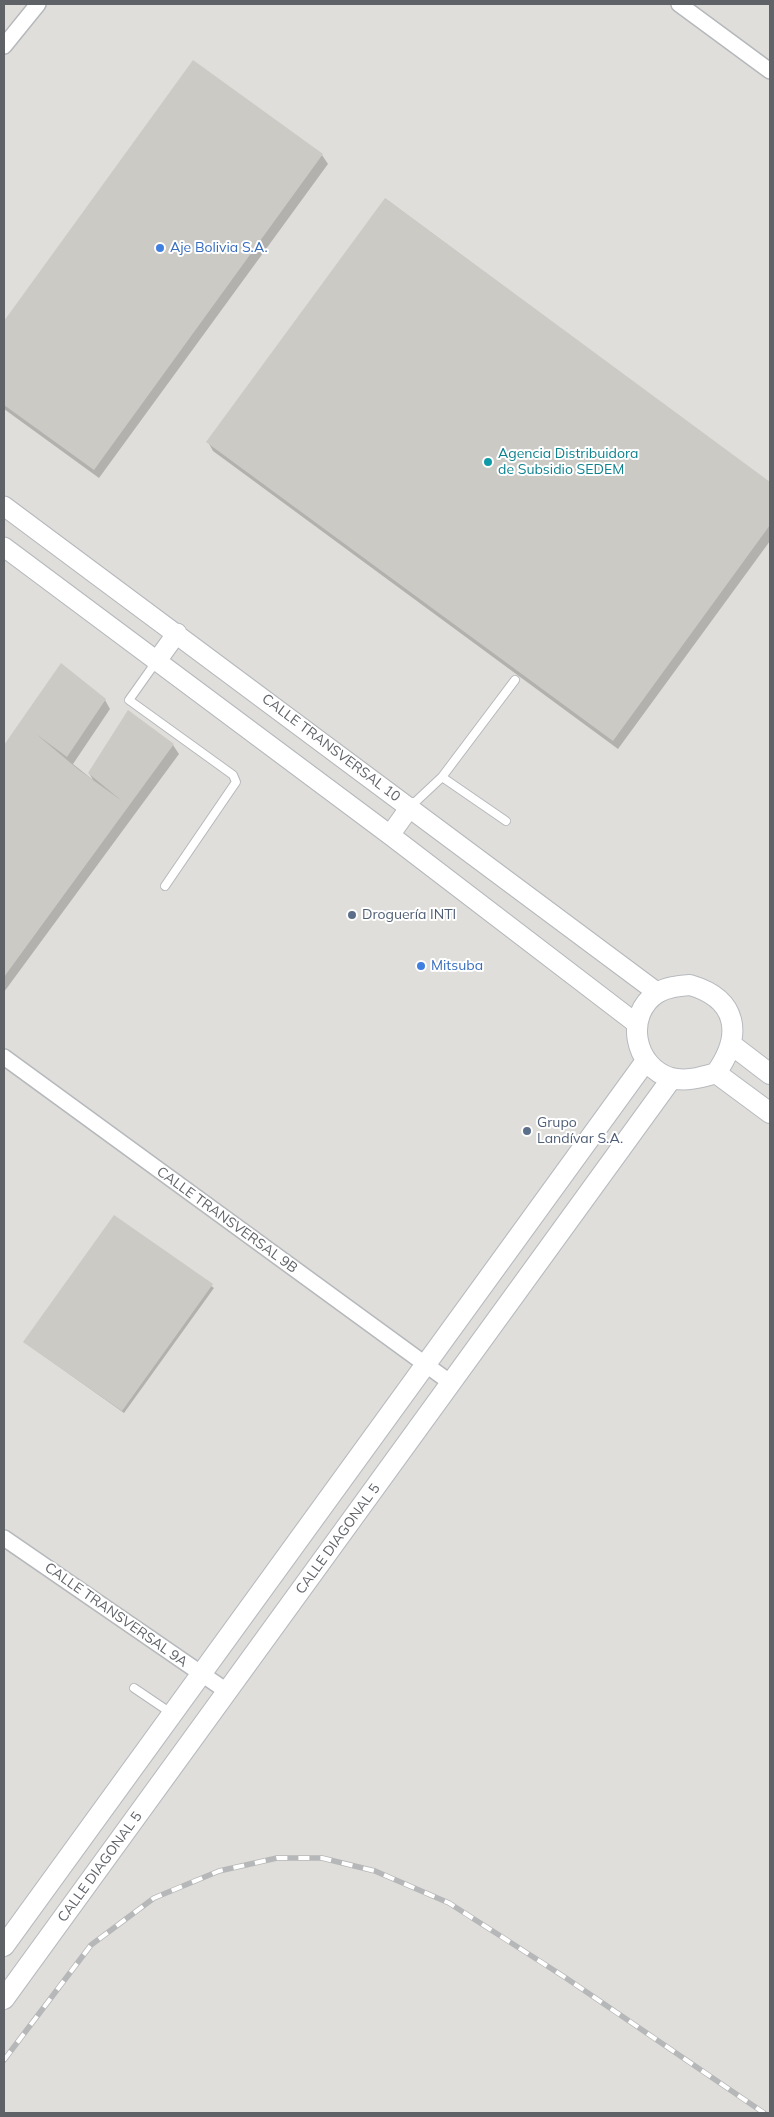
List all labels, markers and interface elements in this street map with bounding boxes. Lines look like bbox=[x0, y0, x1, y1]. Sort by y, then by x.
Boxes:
place label: Aje Bolivia S.A. bbox=[170, 240, 268, 256]
marker: Aje Bolivia S.A. bbox=[154, 242, 166, 254]
place label: Agencia Distribuidora de Subsidio SEDEM bbox=[498, 446, 638, 478]
marker: Agencia Distribuidora de Subsidio SEDEM bbox=[482, 456, 494, 468]
street label: CALLE TRANSVERSAL 10 bbox=[259, 690, 403, 806]
place label: Droguería INTI bbox=[362, 907, 456, 923]
marker: Droguería INTI bbox=[346, 909, 358, 921]
place label: Mitsuba bbox=[431, 958, 483, 974]
marker: Mitsuba bbox=[415, 960, 427, 972]
place label: Grupo Landívar S.A. bbox=[537, 1115, 623, 1148]
marker: Grupo Landívar S.A. bbox=[521, 1125, 533, 1137]
street label: CALLE TRANSVERSAL 9B bbox=[153, 1163, 301, 1277]
street label: CALLE DIAGONAL 5 bbox=[292, 1480, 384, 1598]
street label: CALLE TRANSVERSAL 9A bbox=[41, 1559, 191, 1671]
street label: CALLE DIAGONAL 5 bbox=[54, 1808, 146, 1926]

